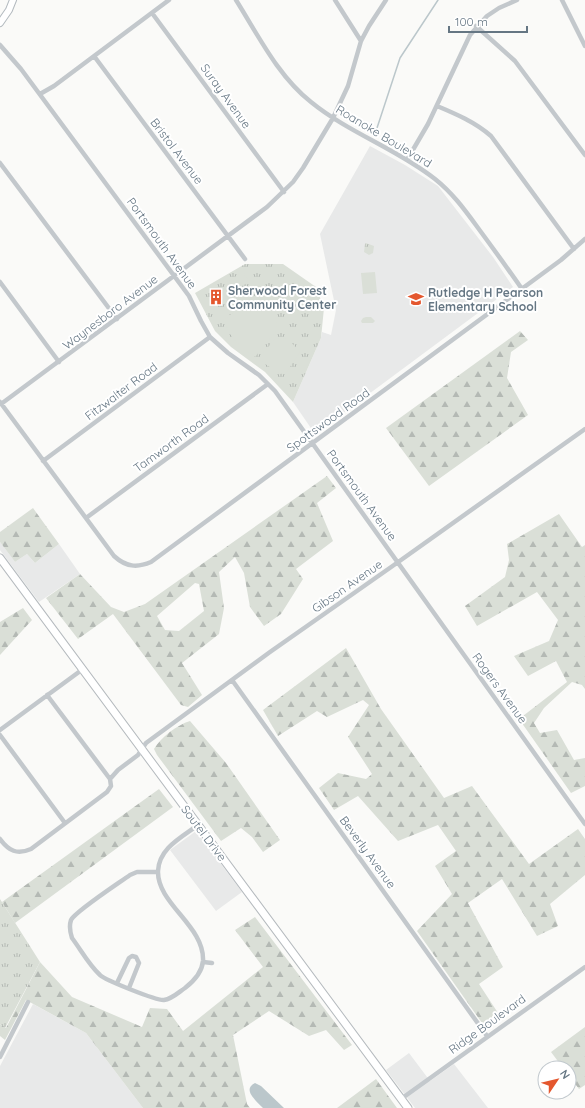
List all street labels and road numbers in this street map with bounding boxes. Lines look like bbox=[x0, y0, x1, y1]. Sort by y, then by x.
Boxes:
street label: Suray Avenue bbox=[197, 61, 255, 132]
street label: Roanoke Boulevard bbox=[333, 101, 435, 171]
street label: Bristol Avenue bbox=[147, 115, 207, 187]
street label: Portsmouth Avenue bbox=[124, 194, 200, 292]
street label: Waynesboro Avenue bbox=[59, 271, 161, 353]
street label: Fitzwalter Road bbox=[82, 359, 160, 423]
street label: Spottswood Road bbox=[284, 385, 372, 455]
street label: Tamworth Road bbox=[131, 411, 211, 475]
street label: Portsmouth Avenue bbox=[324, 446, 400, 544]
street label: Gibson Avenue bbox=[309, 556, 385, 616]
street label: Rogers Avenue bbox=[469, 650, 531, 726]
street label: Soutel Drive bbox=[178, 802, 230, 864]
street label: Beverly Avenue bbox=[337, 813, 399, 891]
street label: Ridge Boulevard bbox=[446, 991, 528, 1057]

